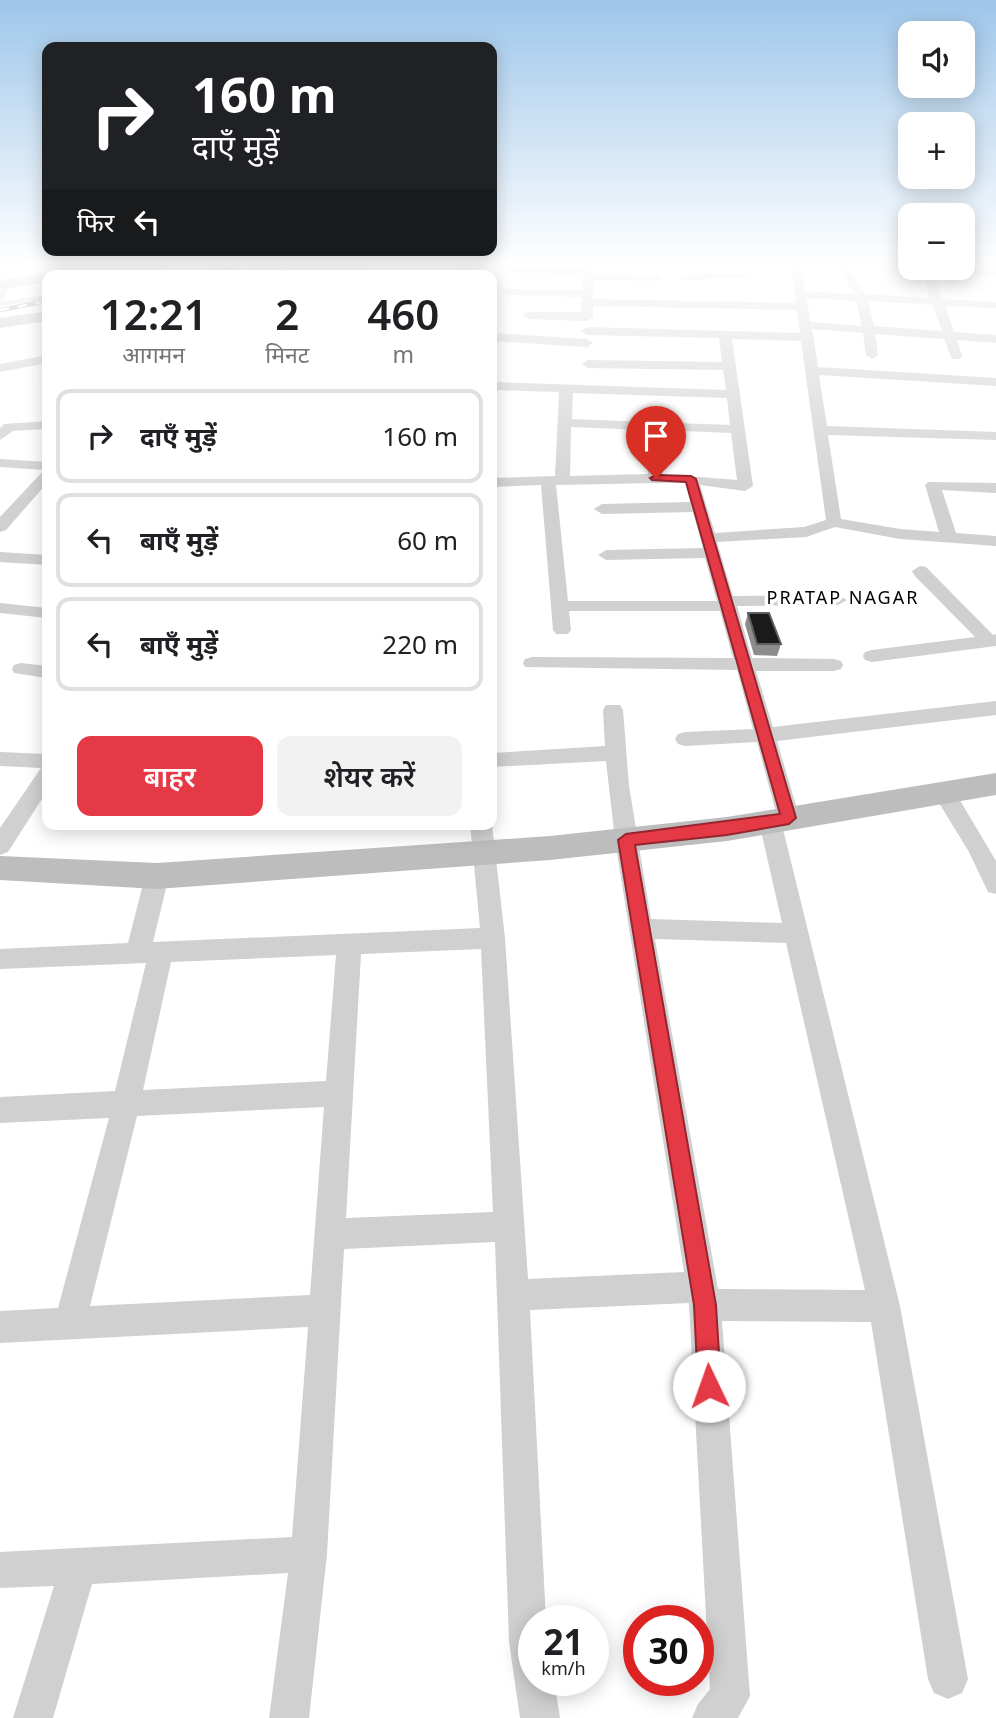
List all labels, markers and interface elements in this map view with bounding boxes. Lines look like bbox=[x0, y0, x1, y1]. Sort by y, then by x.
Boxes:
map controls bbox=[898, 21, 975, 280]
button: sound bbox=[898, 21, 975, 98]
text: 160 m bbox=[192, 61, 337, 127]
icon: right bbox=[77, 70, 168, 161]
button: + bbox=[898, 112, 975, 189]
text: दाएँ मुड़ें bbox=[192, 124, 280, 167]
icon: left bbox=[128, 203, 166, 241]
button: − bbox=[898, 203, 975, 280]
text: फिर bbox=[77, 204, 114, 240]
text: 12:21 bbox=[100, 285, 207, 342]
text: 2 bbox=[275, 285, 299, 342]
text: 460 bbox=[367, 285, 439, 342]
text: आगमन bbox=[122, 338, 185, 370]
text: मिनट bbox=[265, 338, 309, 370]
text: m bbox=[392, 338, 414, 370]
pin bbox=[626, 406, 686, 478]
icon: right bbox=[81, 417, 119, 455]
icon: arrive bbox=[637, 417, 675, 455]
text: दाएँ मुड़ें bbox=[140, 418, 217, 454]
text: 160 m bbox=[382, 418, 458, 454]
icon: left bbox=[81, 521, 119, 559]
text: बाएँ मुड़ें bbox=[140, 522, 218, 558]
text: 60 m bbox=[397, 522, 458, 558]
district label: PRATAP NAGAR bbox=[767, 585, 919, 609]
icon: left bbox=[81, 625, 119, 663]
text: बाएँ मुड़ें bbox=[140, 626, 218, 662]
text: 220 m bbox=[382, 626, 458, 662]
button: बाहर bbox=[77, 736, 263, 816]
button: शेयर करें bbox=[277, 736, 462, 816]
position arrow bbox=[672, 1349, 746, 1423]
speed limit sign: 30 bbox=[623, 1605, 714, 1696]
text: 21 bbox=[543, 1618, 584, 1665]
text: km/h bbox=[541, 1656, 586, 1680]

